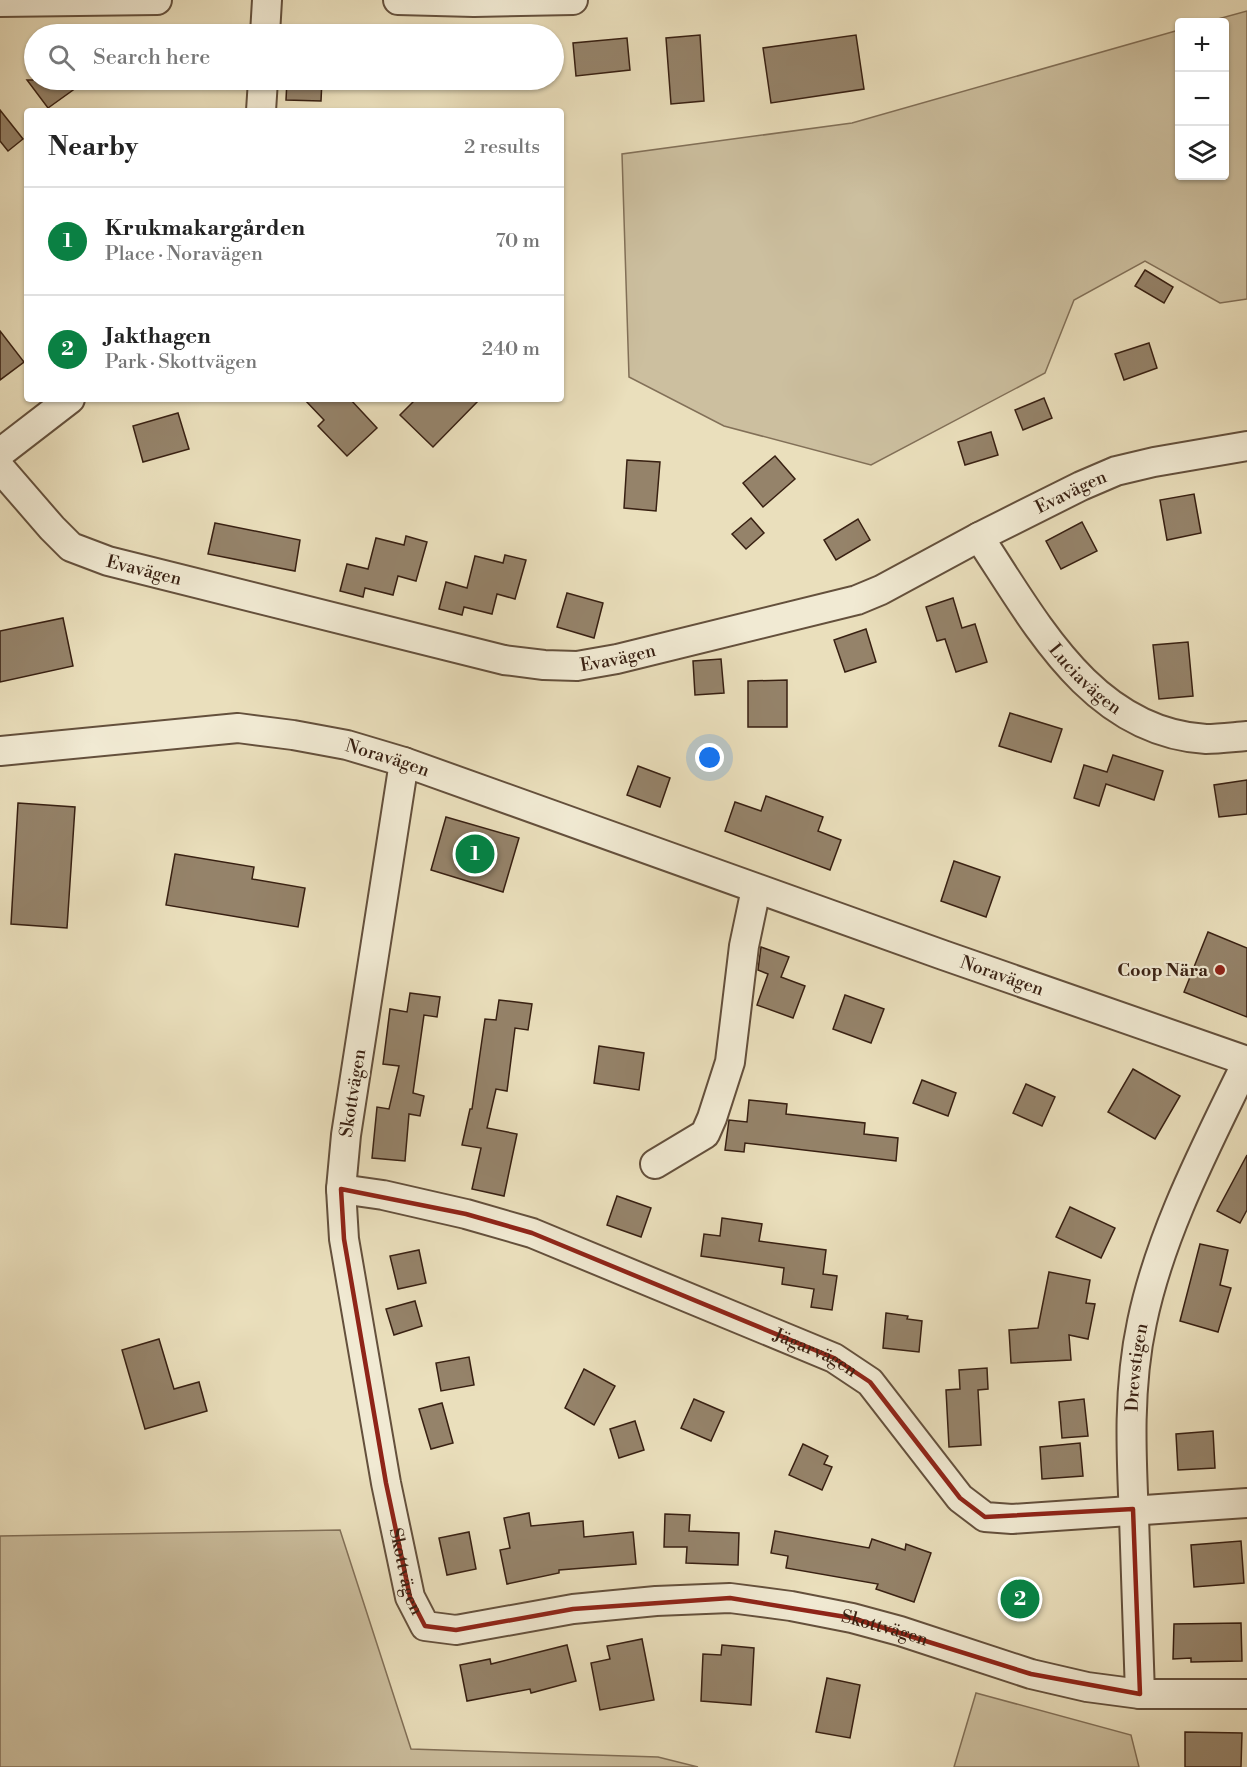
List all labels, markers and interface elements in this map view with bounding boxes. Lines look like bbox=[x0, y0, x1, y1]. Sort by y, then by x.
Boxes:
map controls bbox=[1175, 18, 1229, 180]
button: + bbox=[1175, 18, 1229, 72]
search box bbox=[24, 24, 564, 90]
icon: search bbox=[45, 41, 78, 74]
text: Search here bbox=[93, 44, 210, 71]
button: − bbox=[1175, 72, 1229, 126]
button: layers bbox=[1175, 126, 1229, 180]
text: Nearby bbox=[48, 131, 138, 163]
text: 2 results bbox=[464, 135, 540, 160]
text: Krukmakargården bbox=[105, 215, 305, 242]
text: 1 bbox=[63, 229, 72, 254]
text: 70 m bbox=[496, 229, 540, 254]
text: Place · Noravägen bbox=[105, 242, 263, 267]
text: Jakthagen bbox=[105, 323, 211, 350]
text: 2 bbox=[61, 337, 74, 362]
text: 240 m bbox=[482, 337, 540, 362]
text: Park · Skottvägen bbox=[105, 350, 257, 375]
street label: Evavägen bbox=[1031, 465, 1110, 519]
street label: Evavägen bbox=[104, 550, 184, 591]
street label: Evavägen bbox=[578, 638, 658, 677]
street label: Luciavägen bbox=[1044, 639, 1126, 720]
street label: Noravägen bbox=[343, 734, 433, 782]
your location bbox=[695, 743, 724, 772]
pin: 1 bbox=[456, 832, 494, 876]
street label: Noravägen bbox=[957, 950, 1047, 1001]
place label: Coop Nära bbox=[1117, 959, 1208, 982]
marker: Coop Nära bbox=[1213, 963, 1227, 977]
street label: Skottvägen bbox=[335, 1047, 371, 1139]
street label: Drevstigen bbox=[1120, 1321, 1153, 1412]
street label: Jägarvägen bbox=[769, 1322, 862, 1382]
street label: Skottvägen bbox=[384, 1526, 429, 1619]
pin: 2 bbox=[1000, 1576, 1040, 1622]
street label: Skottvägen bbox=[840, 1605, 931, 1651]

